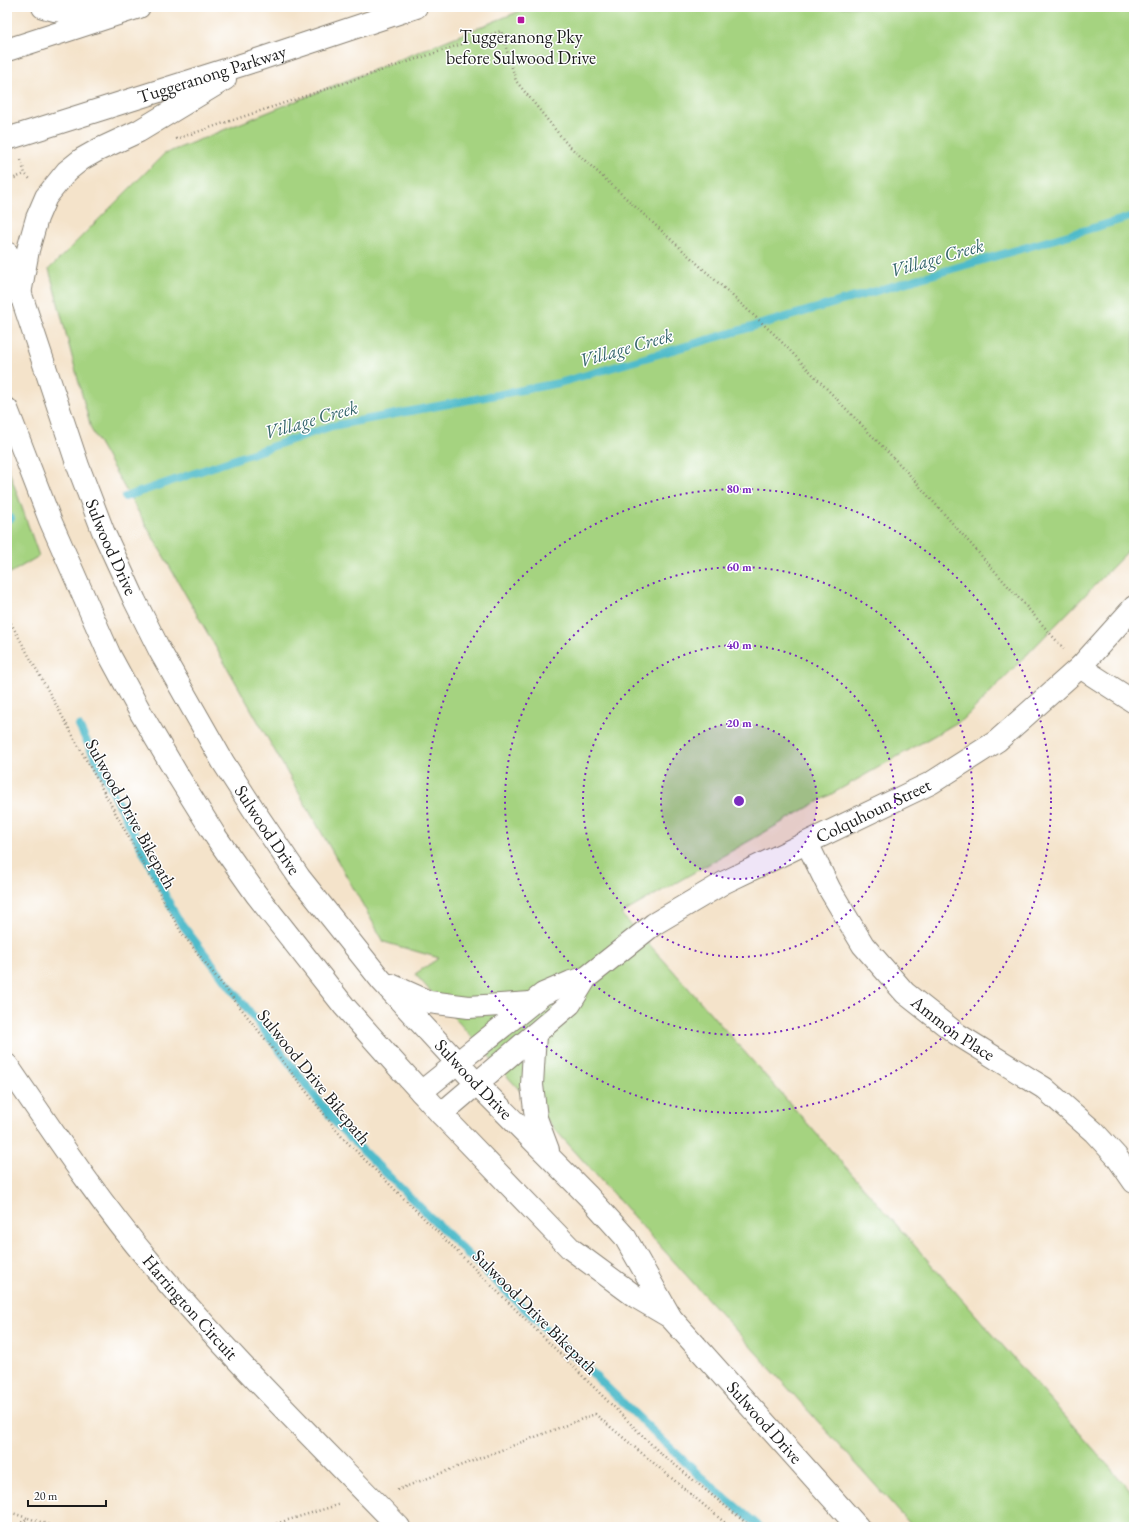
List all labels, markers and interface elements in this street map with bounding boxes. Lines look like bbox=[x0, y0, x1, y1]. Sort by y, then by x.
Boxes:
marker: Tuggeranong Pky before Sulwood Drive bbox=[516, 15, 526, 25]
place label: Tuggeranong Pky before Sulwood Drive bbox=[446, 25, 596, 69]
street label: Tuggeranong Parkway bbox=[135, 39, 289, 108]
water label: Village Creek bbox=[888, 232, 987, 283]
water label: Village Creek bbox=[577, 322, 676, 373]
water label: Village Creek bbox=[262, 394, 361, 445]
text: 80 m bbox=[726, 481, 752, 497]
street label: Sulwood Drive bbox=[81, 495, 143, 599]
text: 60 m bbox=[726, 559, 752, 575]
text: 40 m bbox=[726, 637, 752, 653]
text: 20 m bbox=[726, 715, 752, 731]
street label: Sulwood Drive Bikepath bbox=[81, 735, 182, 893]
street label: Colquhoun Street bbox=[812, 773, 935, 848]
street label: Sulwood Drive bbox=[230, 781, 306, 879]
centre of rings bbox=[732, 794, 746, 808]
street label: Ammon Place bbox=[906, 990, 999, 1066]
street label: Sulwood Drive Bikepath bbox=[253, 1004, 376, 1149]
street label: Sulwood Drive bbox=[430, 1034, 518, 1124]
street label: Sulwood Drive Bikepath bbox=[468, 1244, 603, 1379]
street label: Harrington Circuit bbox=[138, 1250, 244, 1365]
street label: Sulwood Drive bbox=[722, 1376, 808, 1468]
scale bar bbox=[28, 1482, 106, 1508]
text: 20 m bbox=[34, 1488, 58, 1504]

